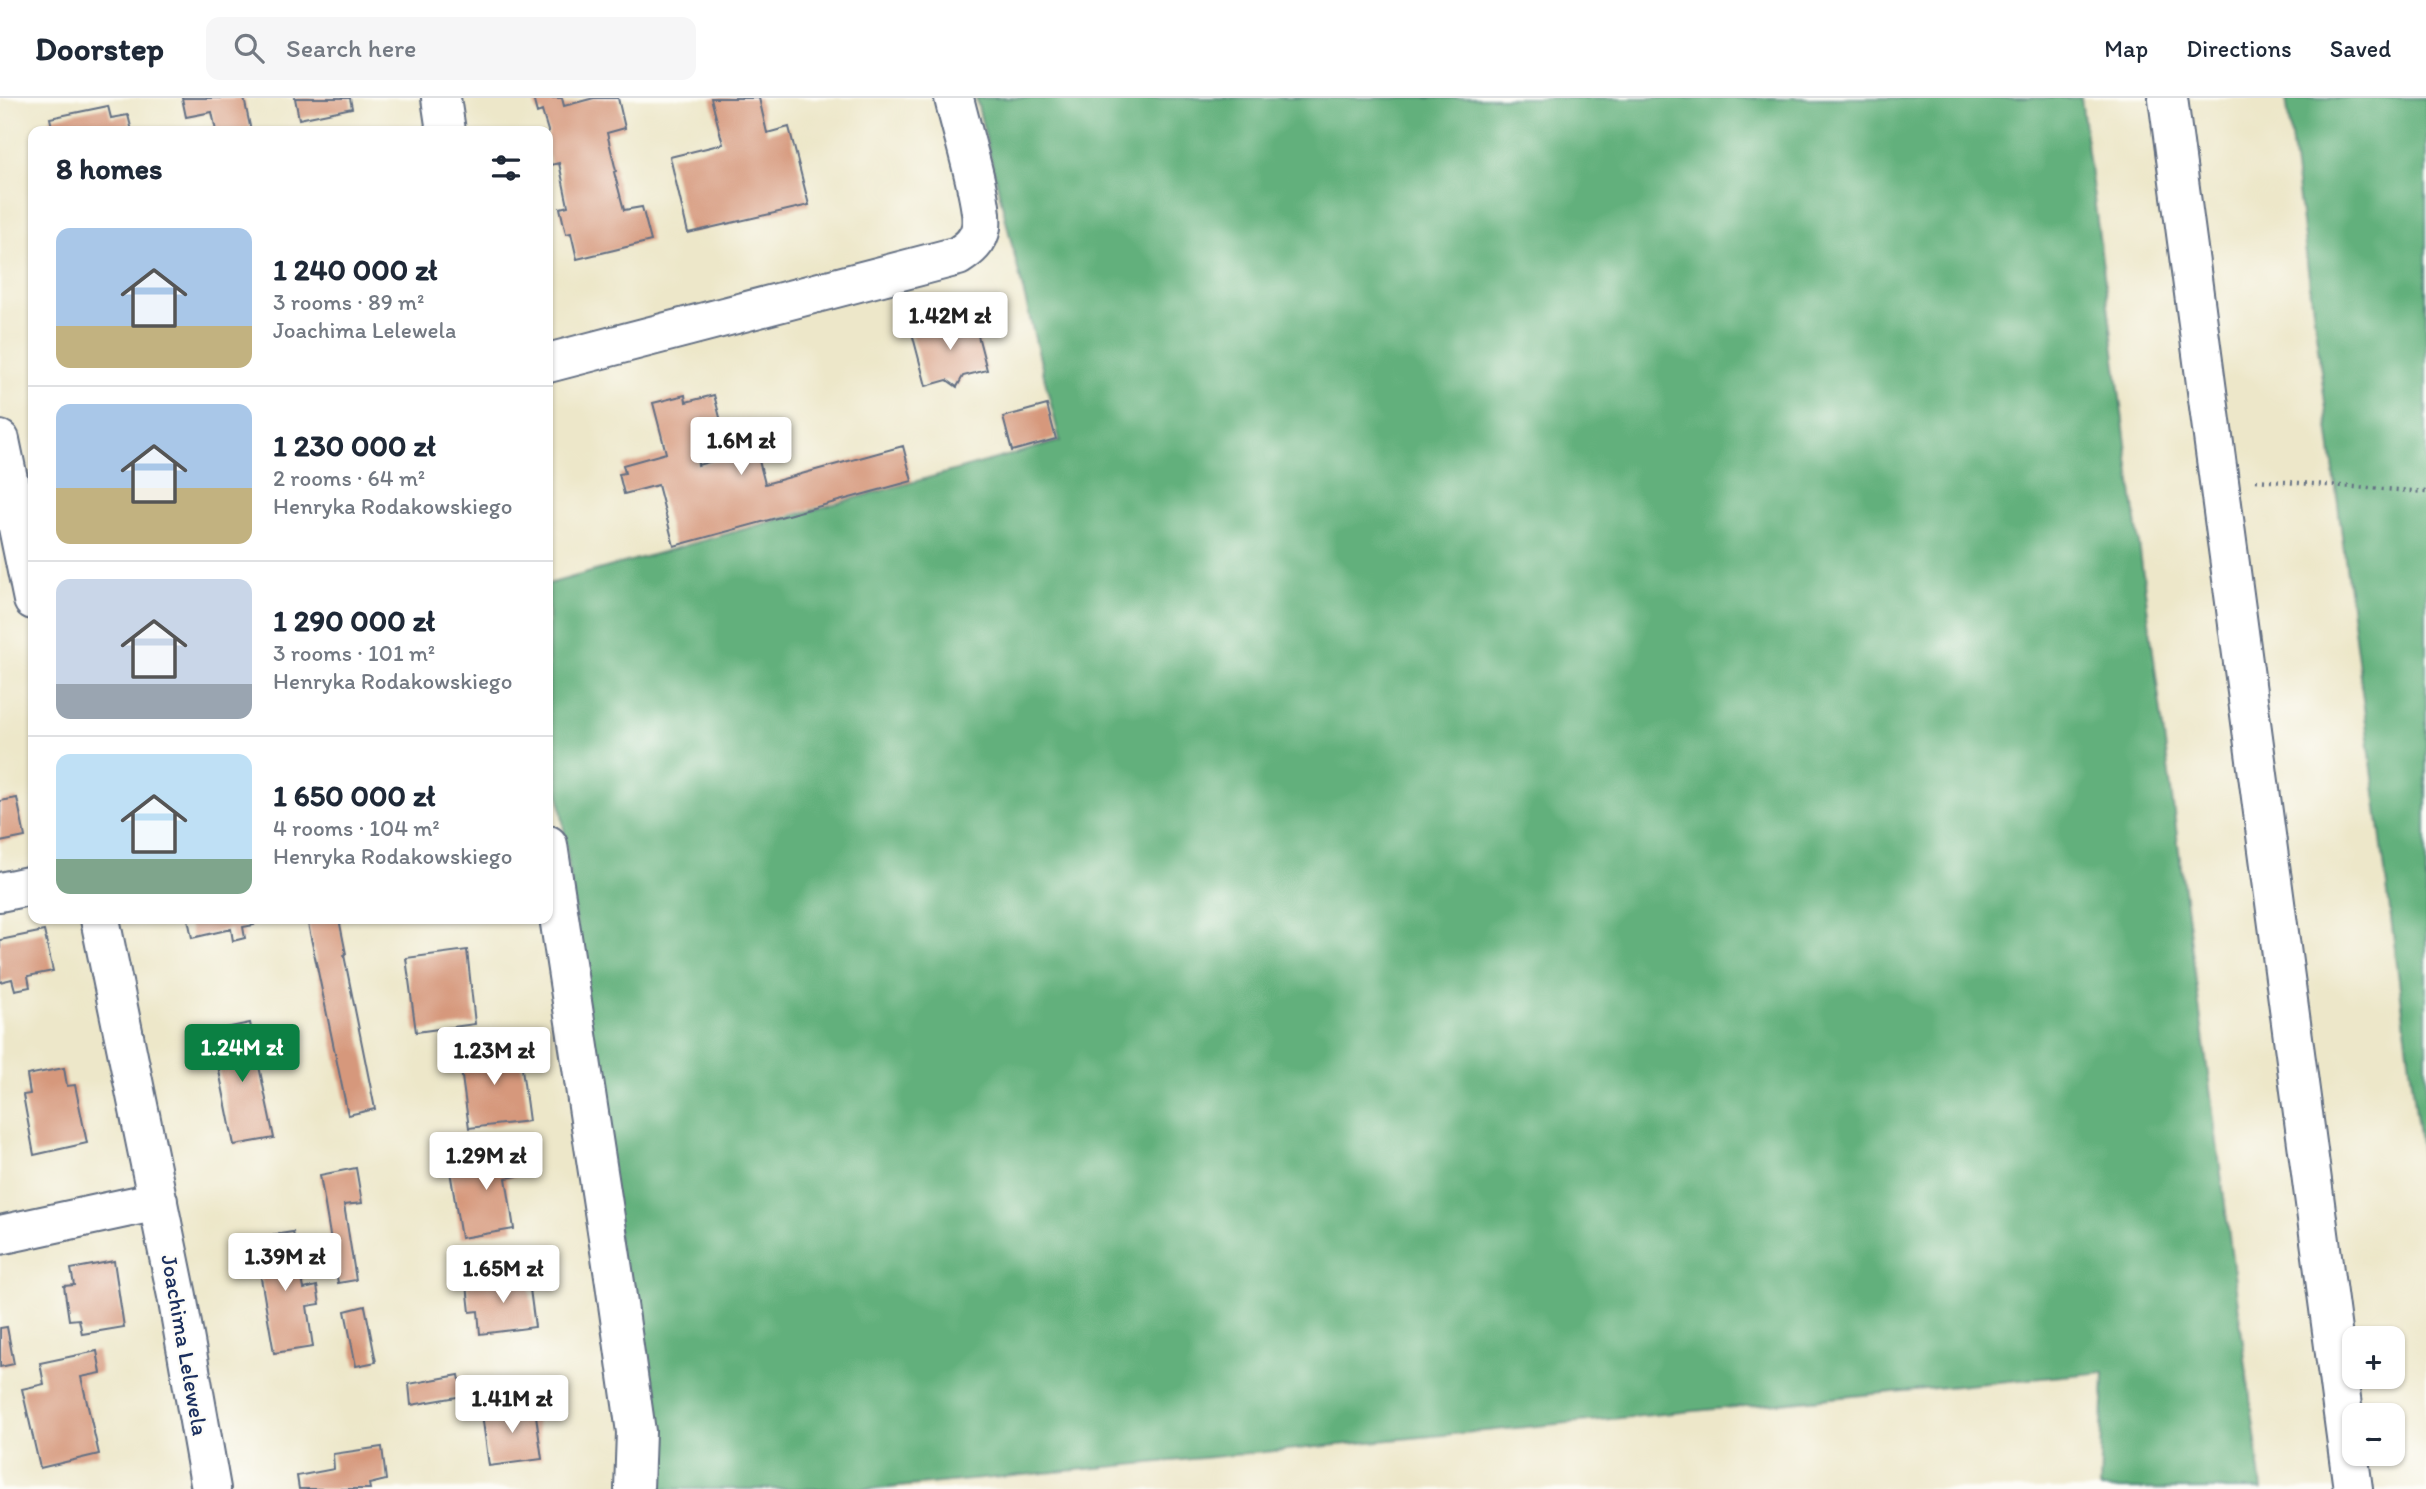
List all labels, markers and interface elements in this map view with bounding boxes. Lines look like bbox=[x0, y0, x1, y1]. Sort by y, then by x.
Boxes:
search box bbox=[206, 17, 696, 80]
text: Doorstep bbox=[35, 29, 164, 68]
icon: search bbox=[230, 29, 268, 67]
text: Search here bbox=[286, 32, 416, 64]
text: Map bbox=[2104, 34, 2148, 63]
text: Directions bbox=[2186, 34, 2292, 63]
text: Saved bbox=[2330, 34, 2391, 63]
icon: filters bbox=[487, 149, 525, 187]
text: 8 homes bbox=[56, 150, 163, 187]
text: 1 240 000 zł bbox=[273, 251, 437, 288]
icon: home bbox=[112, 256, 196, 340]
text: 3 rooms · 89 m² bbox=[273, 288, 424, 316]
pin: 1.42M zł bbox=[878, 292, 1022, 352]
text: 1.42M zł bbox=[909, 301, 991, 329]
text: Joachima Lelewela bbox=[273, 316, 456, 344]
pin: 1.6M zł bbox=[676, 418, 806, 477]
text: 1.6M zł bbox=[706, 426, 776, 454]
text: 1 230 000 zł bbox=[273, 427, 436, 464]
icon: home bbox=[112, 432, 196, 516]
text: 2 rooms · 64 m² bbox=[273, 464, 425, 492]
text: Henryka Rodakowskiego bbox=[273, 492, 512, 520]
text: 1 290 000 zł bbox=[273, 602, 435, 639]
icon: home bbox=[112, 607, 196, 691]
text: 3 rooms · 101 m² bbox=[273, 639, 435, 667]
text: Henryka Rodakowskiego bbox=[273, 667, 512, 695]
text: 1 650 000 zł bbox=[273, 777, 435, 814]
icon: home bbox=[112, 782, 196, 866]
text: 4 rooms · 104 m² bbox=[273, 814, 440, 842]
text: Henryka Rodakowskiego bbox=[273, 842, 512, 870]
pin: 1.24M zł bbox=[170, 1024, 314, 1084]
pin: 1.23M zł bbox=[422, 1028, 566, 1087]
text: 1.24M zł bbox=[201, 1033, 283, 1061]
text: 1.23M zł bbox=[453, 1036, 535, 1064]
pin: 1.29M zł bbox=[414, 1132, 558, 1192]
text: 1.29M zł bbox=[446, 1141, 526, 1169]
pin: 1.39M zł bbox=[213, 1234, 357, 1293]
text: 1.39M zł bbox=[244, 1242, 326, 1270]
pin: 1.65M zł bbox=[431, 1246, 575, 1305]
street label: Joachima Lelewela bbox=[155, 1252, 215, 1438]
text: 1.65M zł bbox=[462, 1254, 544, 1282]
map controls bbox=[2342, 1326, 2405, 1466]
button: + bbox=[2342, 1326, 2405, 1389]
pin: 1.41M zł bbox=[440, 1376, 584, 1435]
text: 1.41M zł bbox=[471, 1384, 553, 1412]
button: − bbox=[2342, 1403, 2405, 1466]

